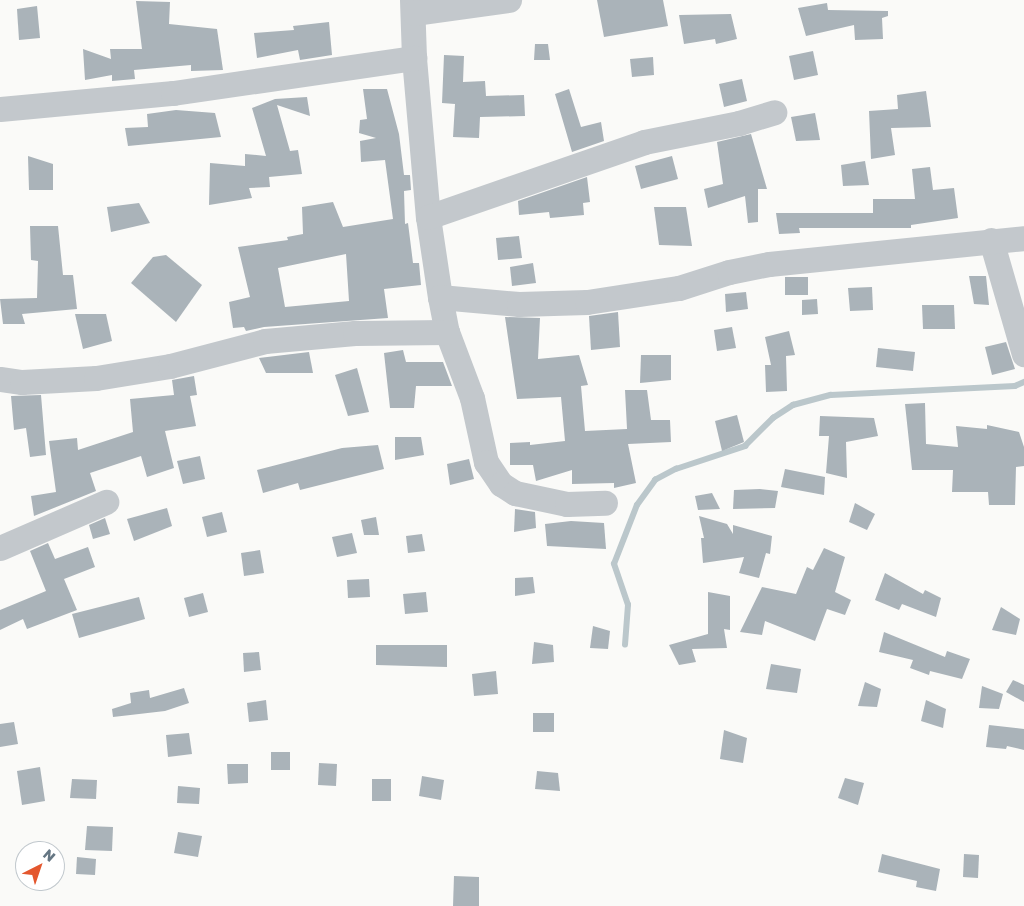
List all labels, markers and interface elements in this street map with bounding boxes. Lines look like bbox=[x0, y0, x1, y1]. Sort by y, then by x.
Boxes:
north arrow bbox=[15, 841, 65, 891]
text: N bbox=[40, 845, 59, 865]

